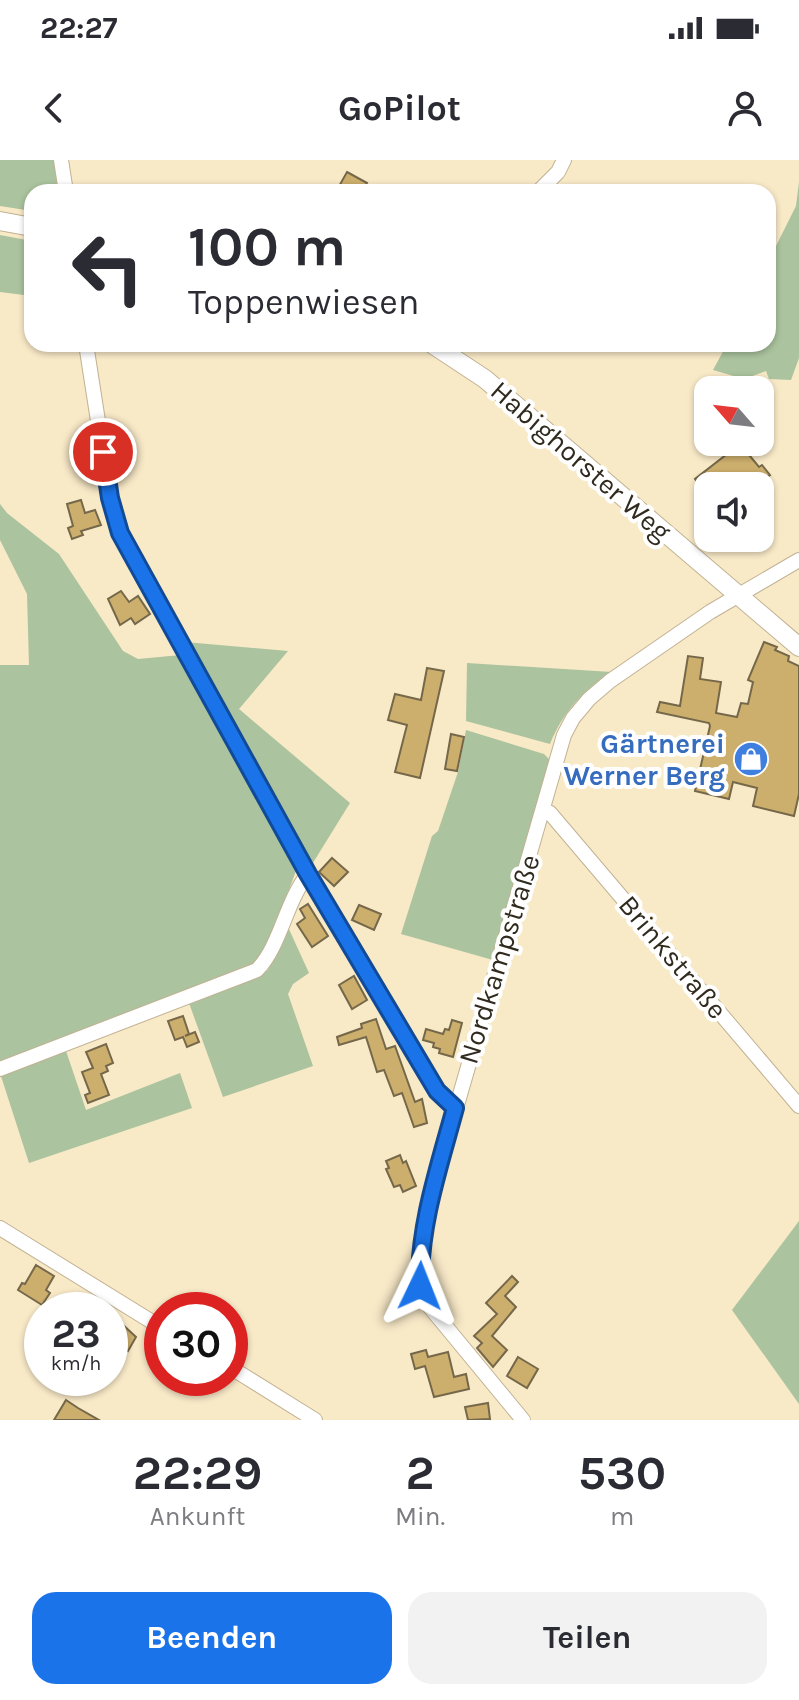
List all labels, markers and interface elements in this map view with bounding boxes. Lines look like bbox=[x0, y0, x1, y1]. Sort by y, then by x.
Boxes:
text: 22:27 bbox=[40, 10, 117, 46]
icon: back bbox=[32, 86, 76, 130]
icon: person bbox=[723, 86, 767, 130]
text: GoPilot bbox=[338, 87, 461, 129]
text: 100 m bbox=[188, 214, 346, 279]
icon: left bbox=[56, 216, 160, 320]
text: Toppenwiesen bbox=[188, 281, 420, 323]
street label: Habighorster Weg bbox=[484, 374, 678, 548]
north arrow bbox=[694, 376, 774, 456]
map controls bbox=[694, 376, 774, 552]
pin bbox=[69, 418, 137, 486]
icon: arrive bbox=[81, 430, 125, 474]
button: sound bbox=[694, 472, 774, 552]
place label: Gärtnerei Werner Berg bbox=[563, 727, 725, 792]
shop icon: Gärtnerei Werner Berg bbox=[732, 740, 770, 778]
street label: Nordkampstraße bbox=[451, 850, 547, 1068]
street label: Brinkstraße bbox=[612, 889, 734, 1025]
position arrow bbox=[378, 1244, 462, 1328]
speed limit sign: 30 bbox=[144, 1292, 248, 1396]
text: 23 bbox=[51, 1310, 101, 1357]
text: km/h bbox=[51, 1352, 101, 1375]
text: 22:29 bbox=[133, 1445, 262, 1501]
text: 2 bbox=[406, 1445, 435, 1501]
text: 530 bbox=[578, 1445, 666, 1501]
text: Ankunft bbox=[150, 1501, 245, 1532]
text: Min. bbox=[395, 1501, 445, 1532]
text: m bbox=[610, 1501, 634, 1532]
button: Beenden bbox=[32, 1592, 392, 1684]
button: Teilen bbox=[408, 1592, 767, 1684]

